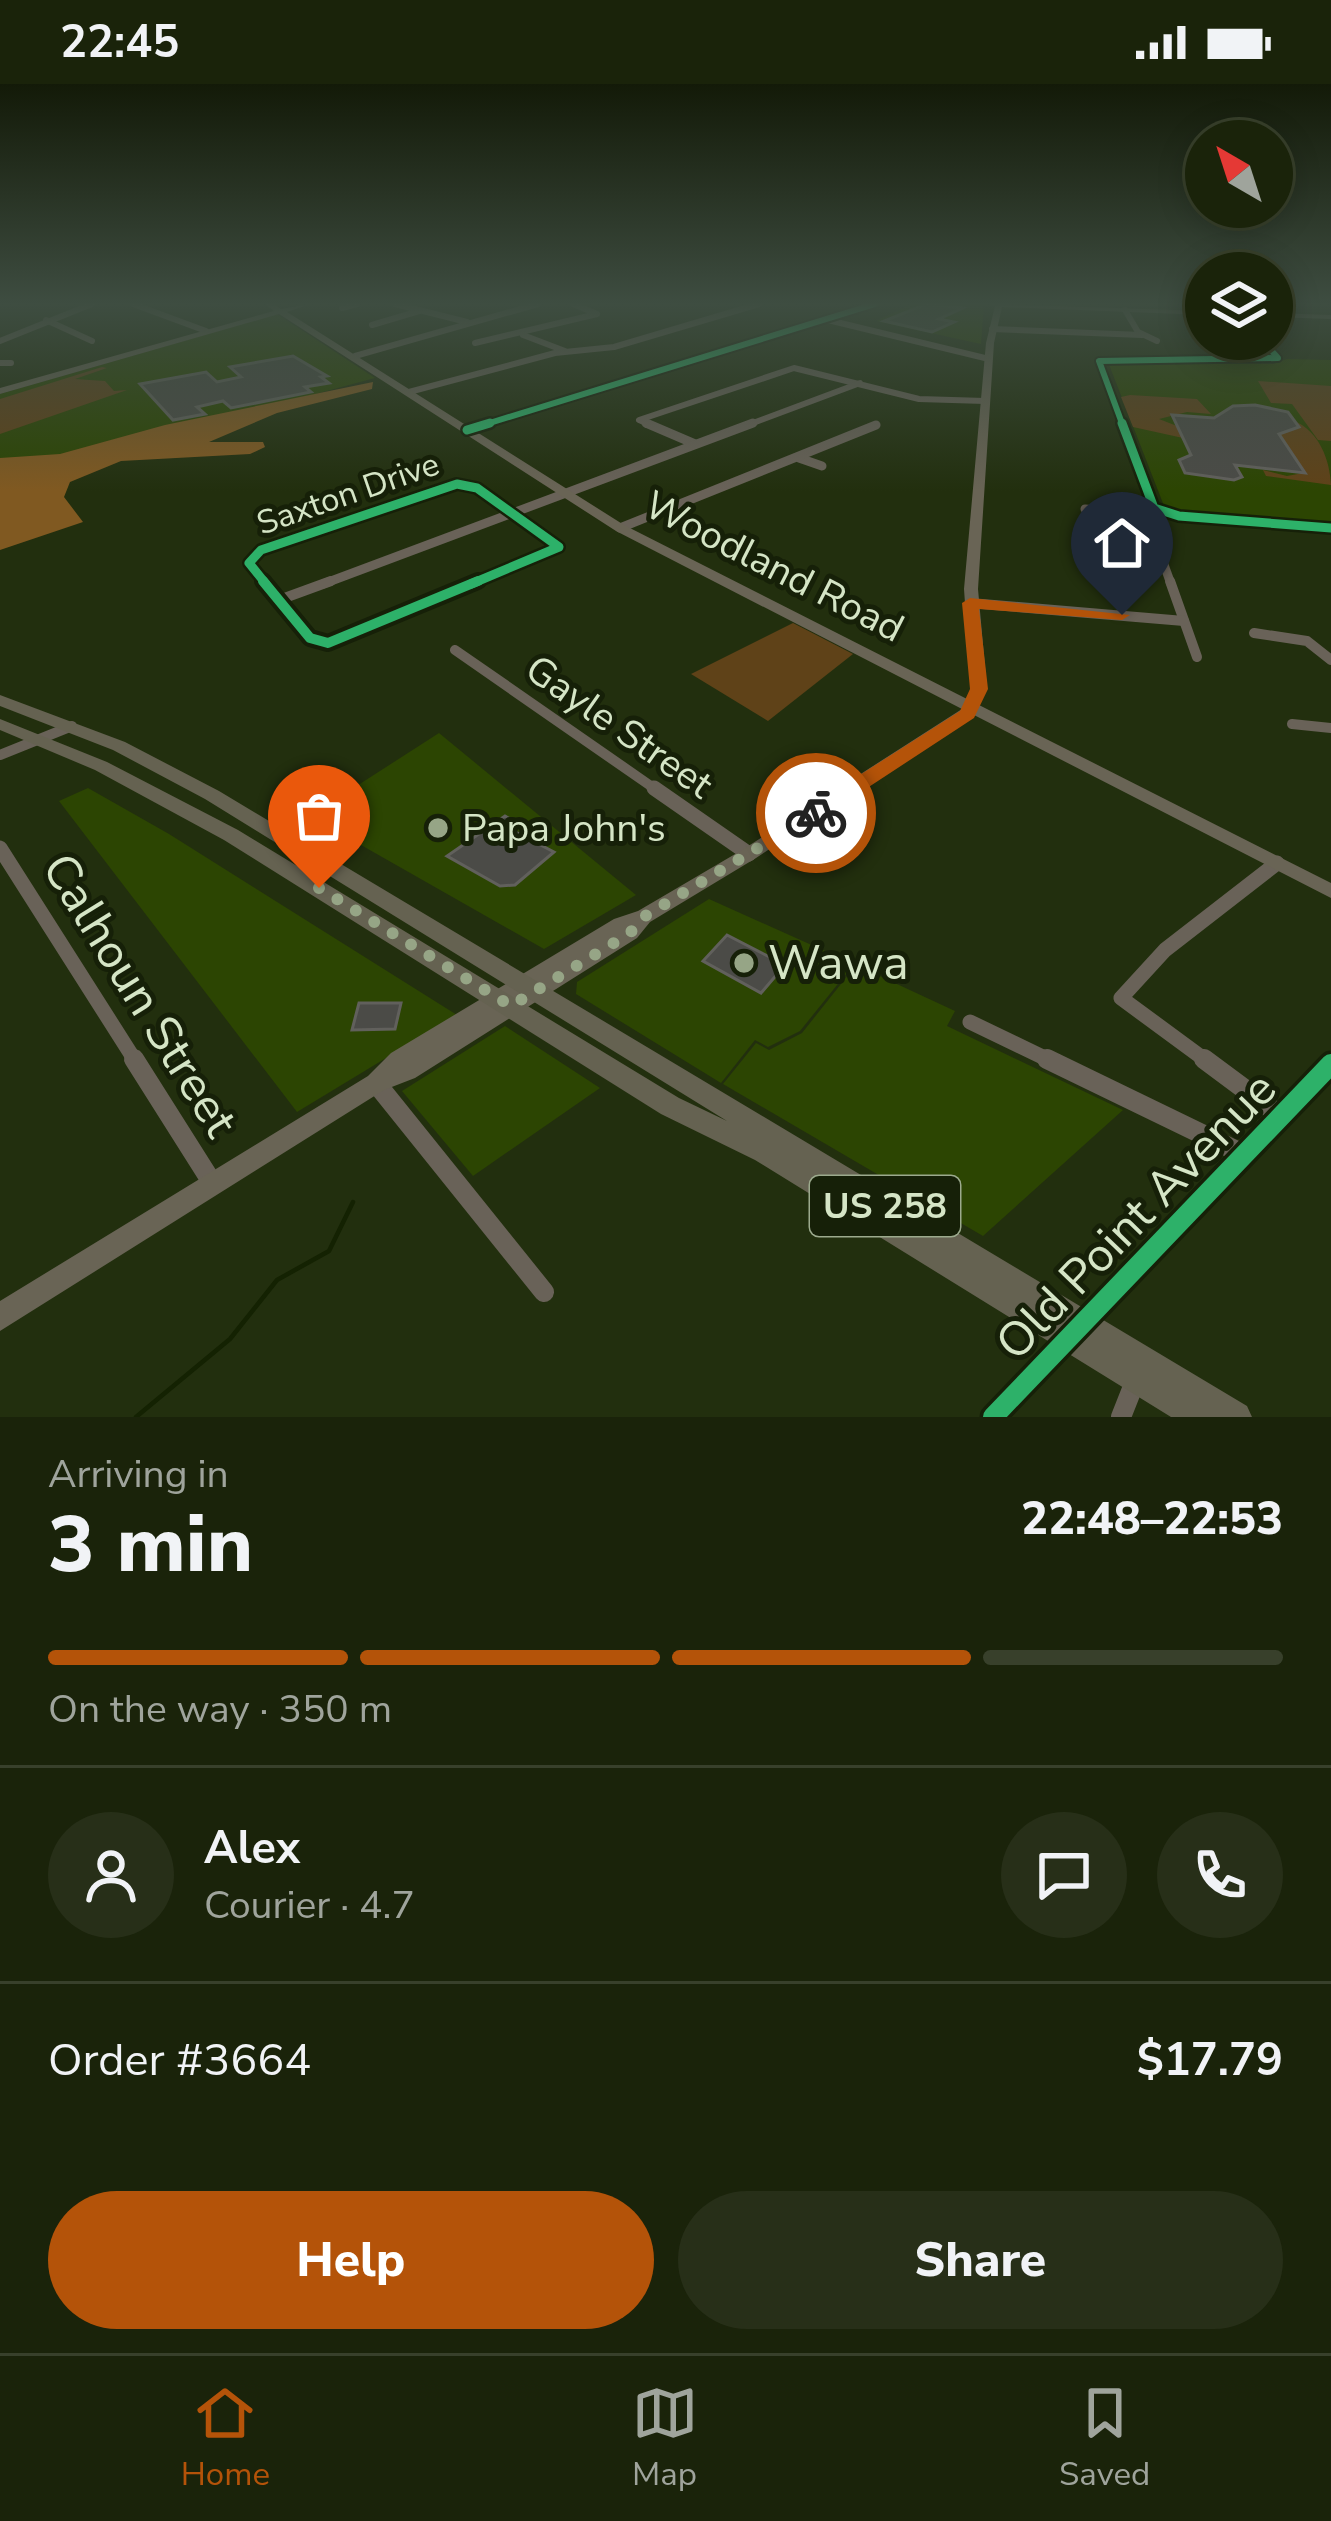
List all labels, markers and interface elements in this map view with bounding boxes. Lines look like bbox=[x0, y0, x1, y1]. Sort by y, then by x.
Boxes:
text: 22:45 bbox=[60, 12, 179, 73]
north arrow bbox=[1185, 120, 1293, 228]
map controls bbox=[1185, 120, 1293, 360]
button: layers bbox=[1185, 252, 1293, 360]
street label: Saxton Drive bbox=[251, 442, 445, 546]
street label: Woodland Road bbox=[635, 479, 913, 655]
pin bbox=[1071, 492, 1173, 615]
icon: home bbox=[1089, 510, 1155, 576]
street label: Gayle Street bbox=[515, 643, 724, 811]
courier bbox=[756, 753, 876, 873]
pin bbox=[268, 765, 370, 888]
icon: bike bbox=[783, 780, 849, 846]
icon: bag bbox=[286, 783, 352, 849]
place label: Papa John's bbox=[462, 802, 666, 855]
marker: Papa John's bbox=[425, 815, 451, 841]
street label: Calhoun Street bbox=[27, 841, 254, 1150]
place label: Wawa bbox=[768, 930, 909, 996]
marker: Wawa bbox=[731, 950, 757, 976]
street label: Old Point Avenue bbox=[981, 1057, 1291, 1375]
road number: US 258 bbox=[810, 1176, 960, 1236]
text: Arriving in bbox=[48, 1448, 229, 1501]
text: 22:48–22:53 bbox=[1021, 1489, 1283, 1550]
text: 3 min bbox=[48, 1492, 253, 1599]
text: On the way · 350 m bbox=[48, 1683, 392, 1736]
button: person bbox=[48, 1812, 174, 1938]
button: chat bbox=[1001, 1812, 1127, 1938]
button: phone bbox=[1157, 1812, 1283, 1938]
text: Alex bbox=[204, 1818, 300, 1879]
text: Courier · 4.7 bbox=[204, 1879, 415, 1932]
text: Order #3664 bbox=[48, 2030, 311, 2091]
text: $17.79 bbox=[1137, 2030, 1283, 2091]
button: Help bbox=[48, 2191, 654, 2329]
button: Share bbox=[678, 2191, 1283, 2329]
tab: Home bbox=[181, 2380, 270, 2497]
tab: Map bbox=[632, 2380, 698, 2497]
tab: Saved bbox=[1059, 2380, 1150, 2497]

